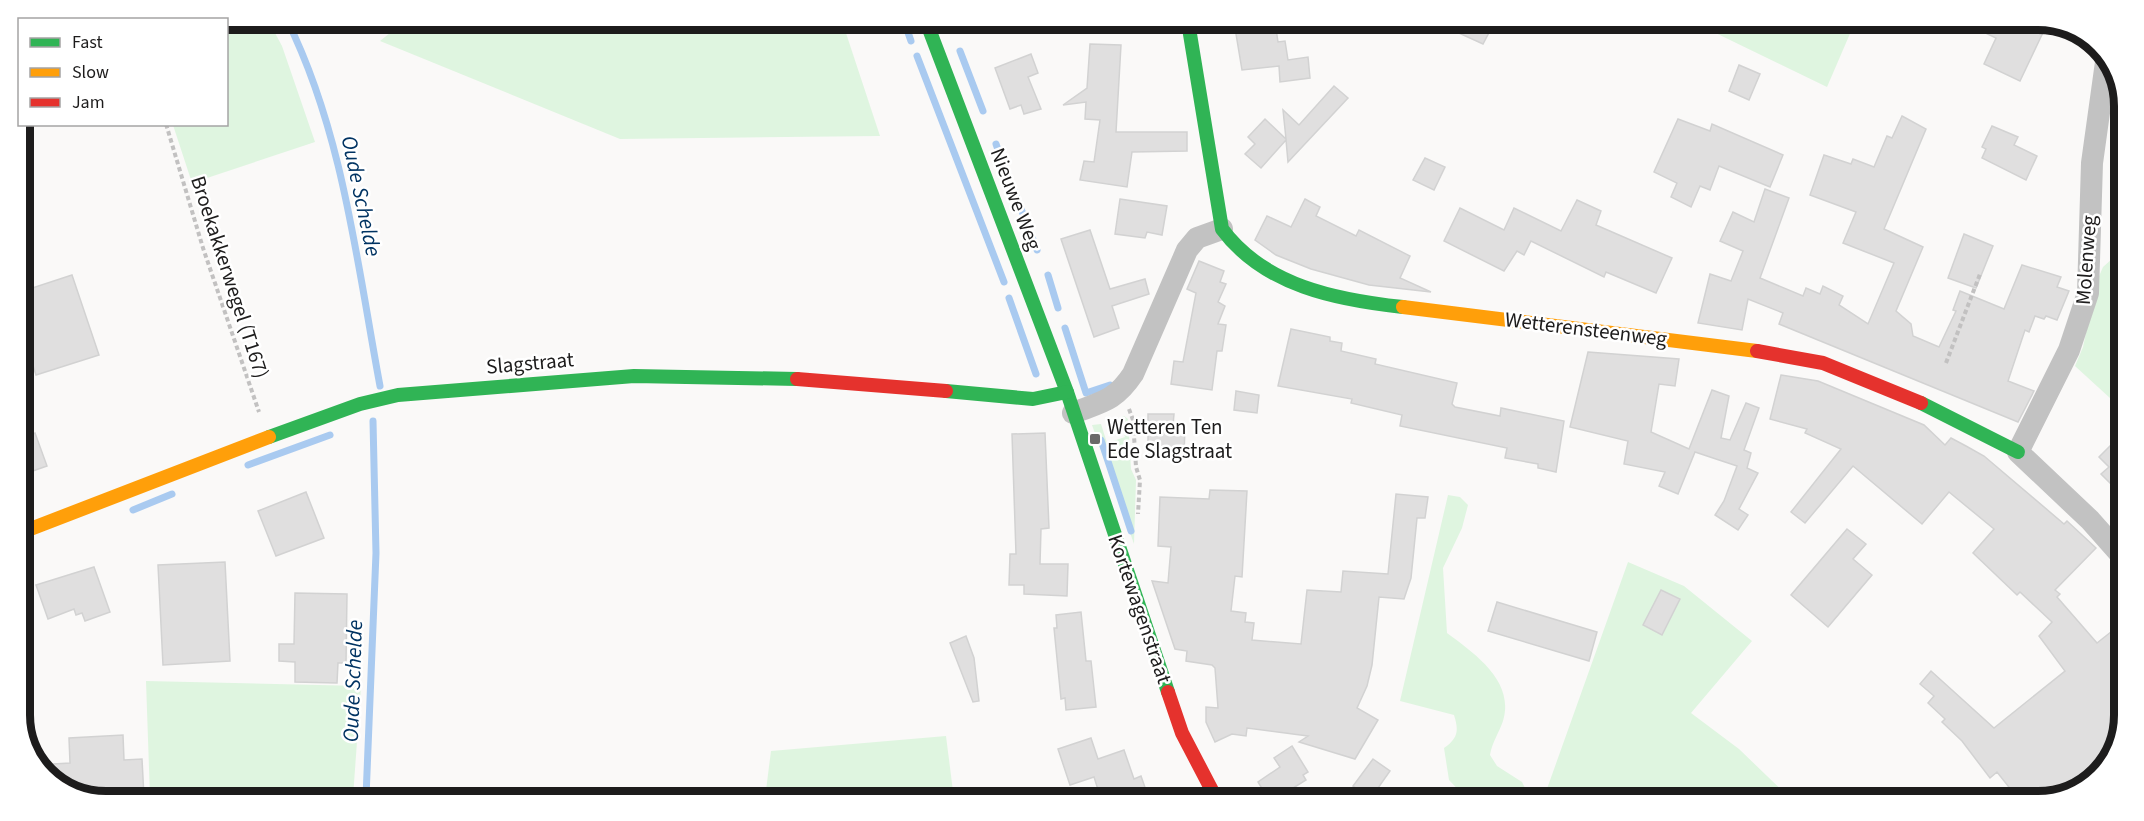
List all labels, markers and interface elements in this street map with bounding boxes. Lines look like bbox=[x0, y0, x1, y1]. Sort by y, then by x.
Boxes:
legend bbox=[18, 18, 228, 126]
text: Fast bbox=[72, 30, 103, 55]
text: Slow bbox=[72, 60, 109, 85]
text: Jam bbox=[72, 90, 105, 115]
water label: Oude Schelde bbox=[333, 133, 389, 259]
street label: Nieuwe Weg bbox=[983, 143, 1049, 255]
street label: Broekakkerwegel (T167) bbox=[183, 172, 277, 382]
street label: Molenweg bbox=[2068, 214, 2104, 306]
street label: Wetterensteenweg bbox=[1503, 304, 1669, 354]
street label: Slagstraat bbox=[485, 344, 575, 382]
place label: Wetteren Ten Ede Slagstraat bbox=[1107, 412, 1232, 466]
marker: Wetteren Ten Ede Slagstraat bbox=[1088, 432, 1102, 446]
street label: Kortewagenstraat bbox=[1100, 530, 1180, 688]
water label: Oude Schelde bbox=[335, 619, 371, 743]

